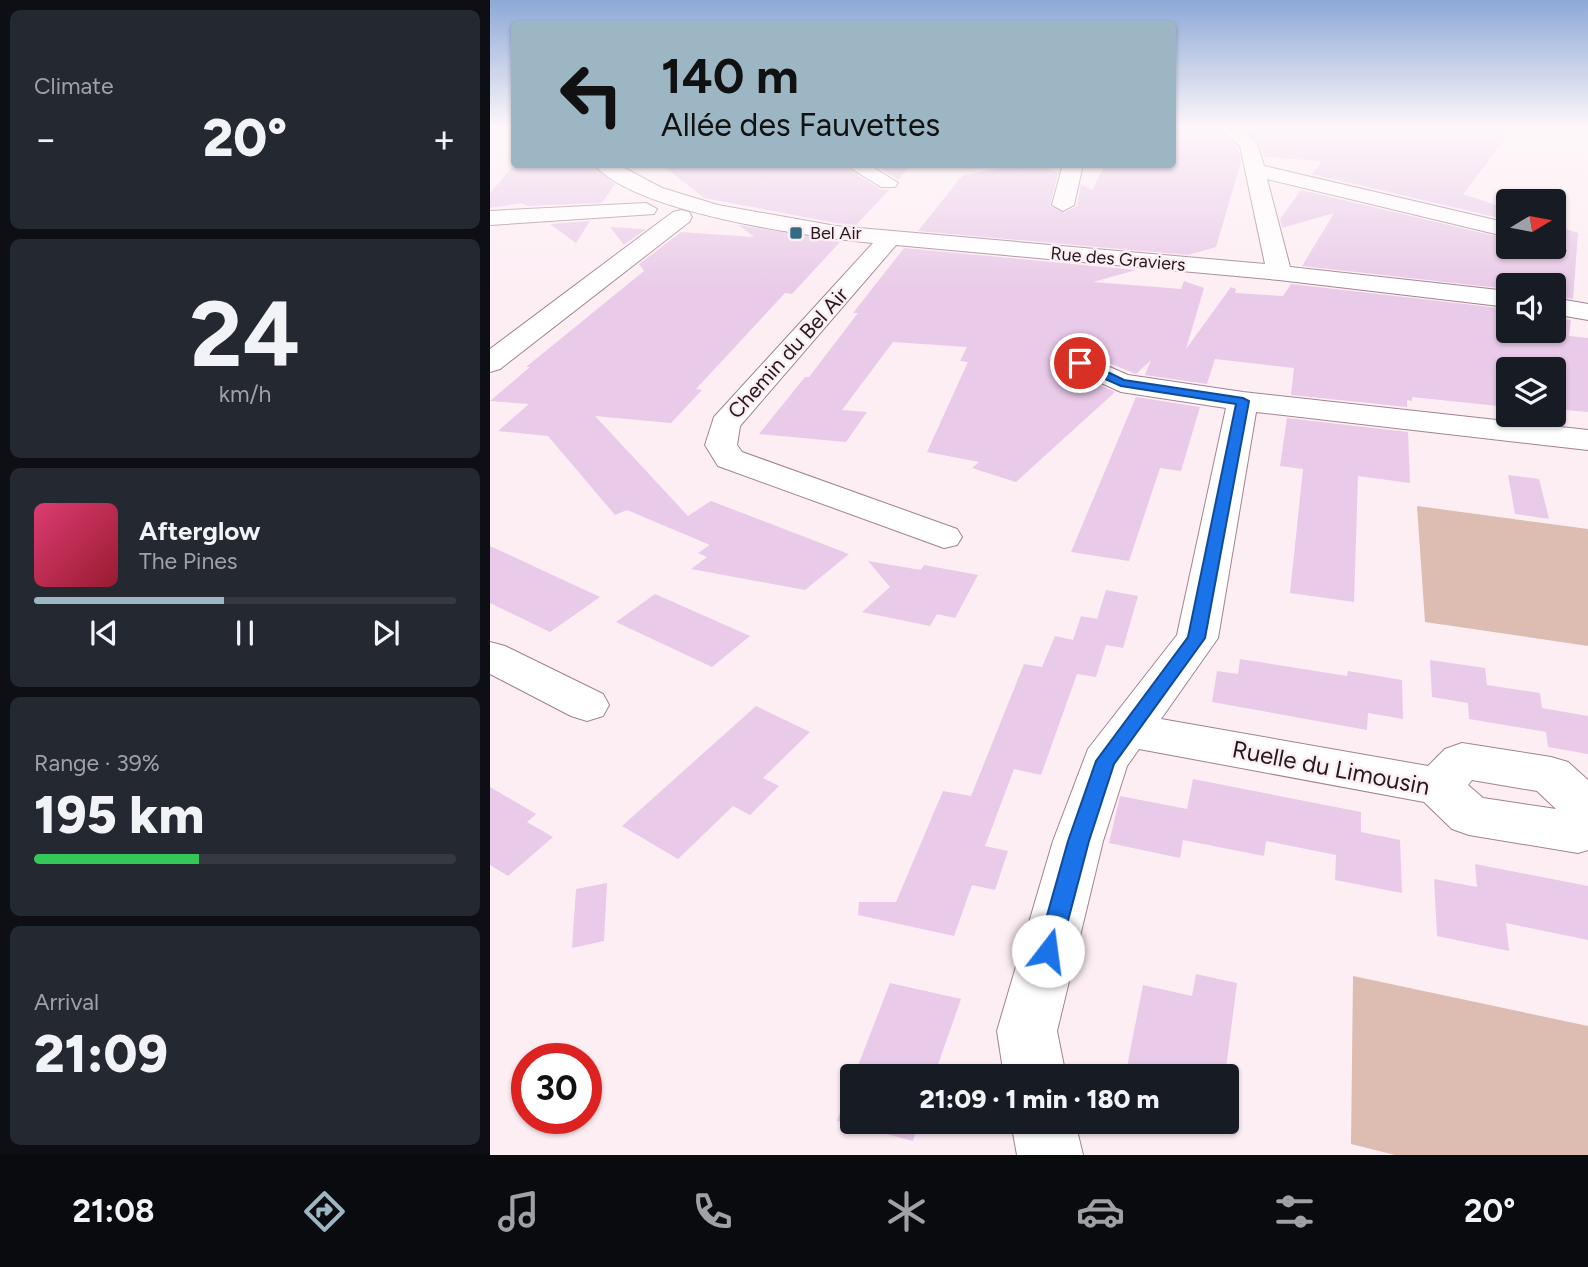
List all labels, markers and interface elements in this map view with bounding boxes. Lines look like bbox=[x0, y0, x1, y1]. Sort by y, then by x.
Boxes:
text: 140 m bbox=[661, 46, 799, 105]
icon: left bbox=[546, 49, 637, 140]
text: Climate bbox=[34, 72, 113, 100]
text: Allée des Fauvettes bbox=[661, 106, 940, 144]
text: 20° bbox=[203, 107, 287, 169]
text: − bbox=[34, 116, 58, 162]
text: + bbox=[432, 116, 456, 162]
north arrow bbox=[1496, 189, 1566, 259]
map controls bbox=[1496, 189, 1566, 427]
place label: Bel Air bbox=[810, 222, 862, 244]
marker: Bel Air bbox=[788, 225, 804, 241]
street label: Rue des Graviers bbox=[1050, 242, 1186, 276]
button: sound bbox=[1496, 273, 1566, 343]
text: 24 bbox=[190, 280, 300, 389]
street label: Chemin du Bel Air bbox=[722, 282, 853, 423]
pin bbox=[1050, 333, 1110, 393]
icon: arrive bbox=[1061, 344, 1099, 382]
button: layers bbox=[1496, 357, 1566, 427]
text: km/h bbox=[219, 380, 271, 408]
text: Afterglow bbox=[139, 515, 261, 547]
text: The Pines bbox=[139, 547, 238, 575]
icon: previous bbox=[85, 614, 123, 652]
icon: pause bbox=[226, 614, 264, 652]
icon: next bbox=[367, 614, 405, 652]
street label: Ruelle du Limousin bbox=[1230, 734, 1432, 801]
text: Range · 39% bbox=[34, 749, 160, 777]
text: 195 km bbox=[34, 784, 204, 846]
position arrow bbox=[1011, 914, 1085, 988]
text: Arrival bbox=[34, 988, 99, 1016]
text: 21:09 bbox=[34, 1023, 168, 1085]
speed limit sign: 30 bbox=[511, 1043, 602, 1134]
text: 21:09 · 1 min · 180 m bbox=[919, 1083, 1160, 1115]
icon: directions bbox=[300, 1187, 349, 1236]
icon: music bbox=[494, 1187, 543, 1236]
icon: phone bbox=[688, 1187, 737, 1236]
icon: climate bbox=[882, 1187, 931, 1236]
icon: car bbox=[1076, 1187, 1125, 1236]
icon: filters bbox=[1270, 1187, 1319, 1236]
text: 21:08 bbox=[73, 1192, 155, 1230]
text: 20° bbox=[1464, 1192, 1515, 1230]

